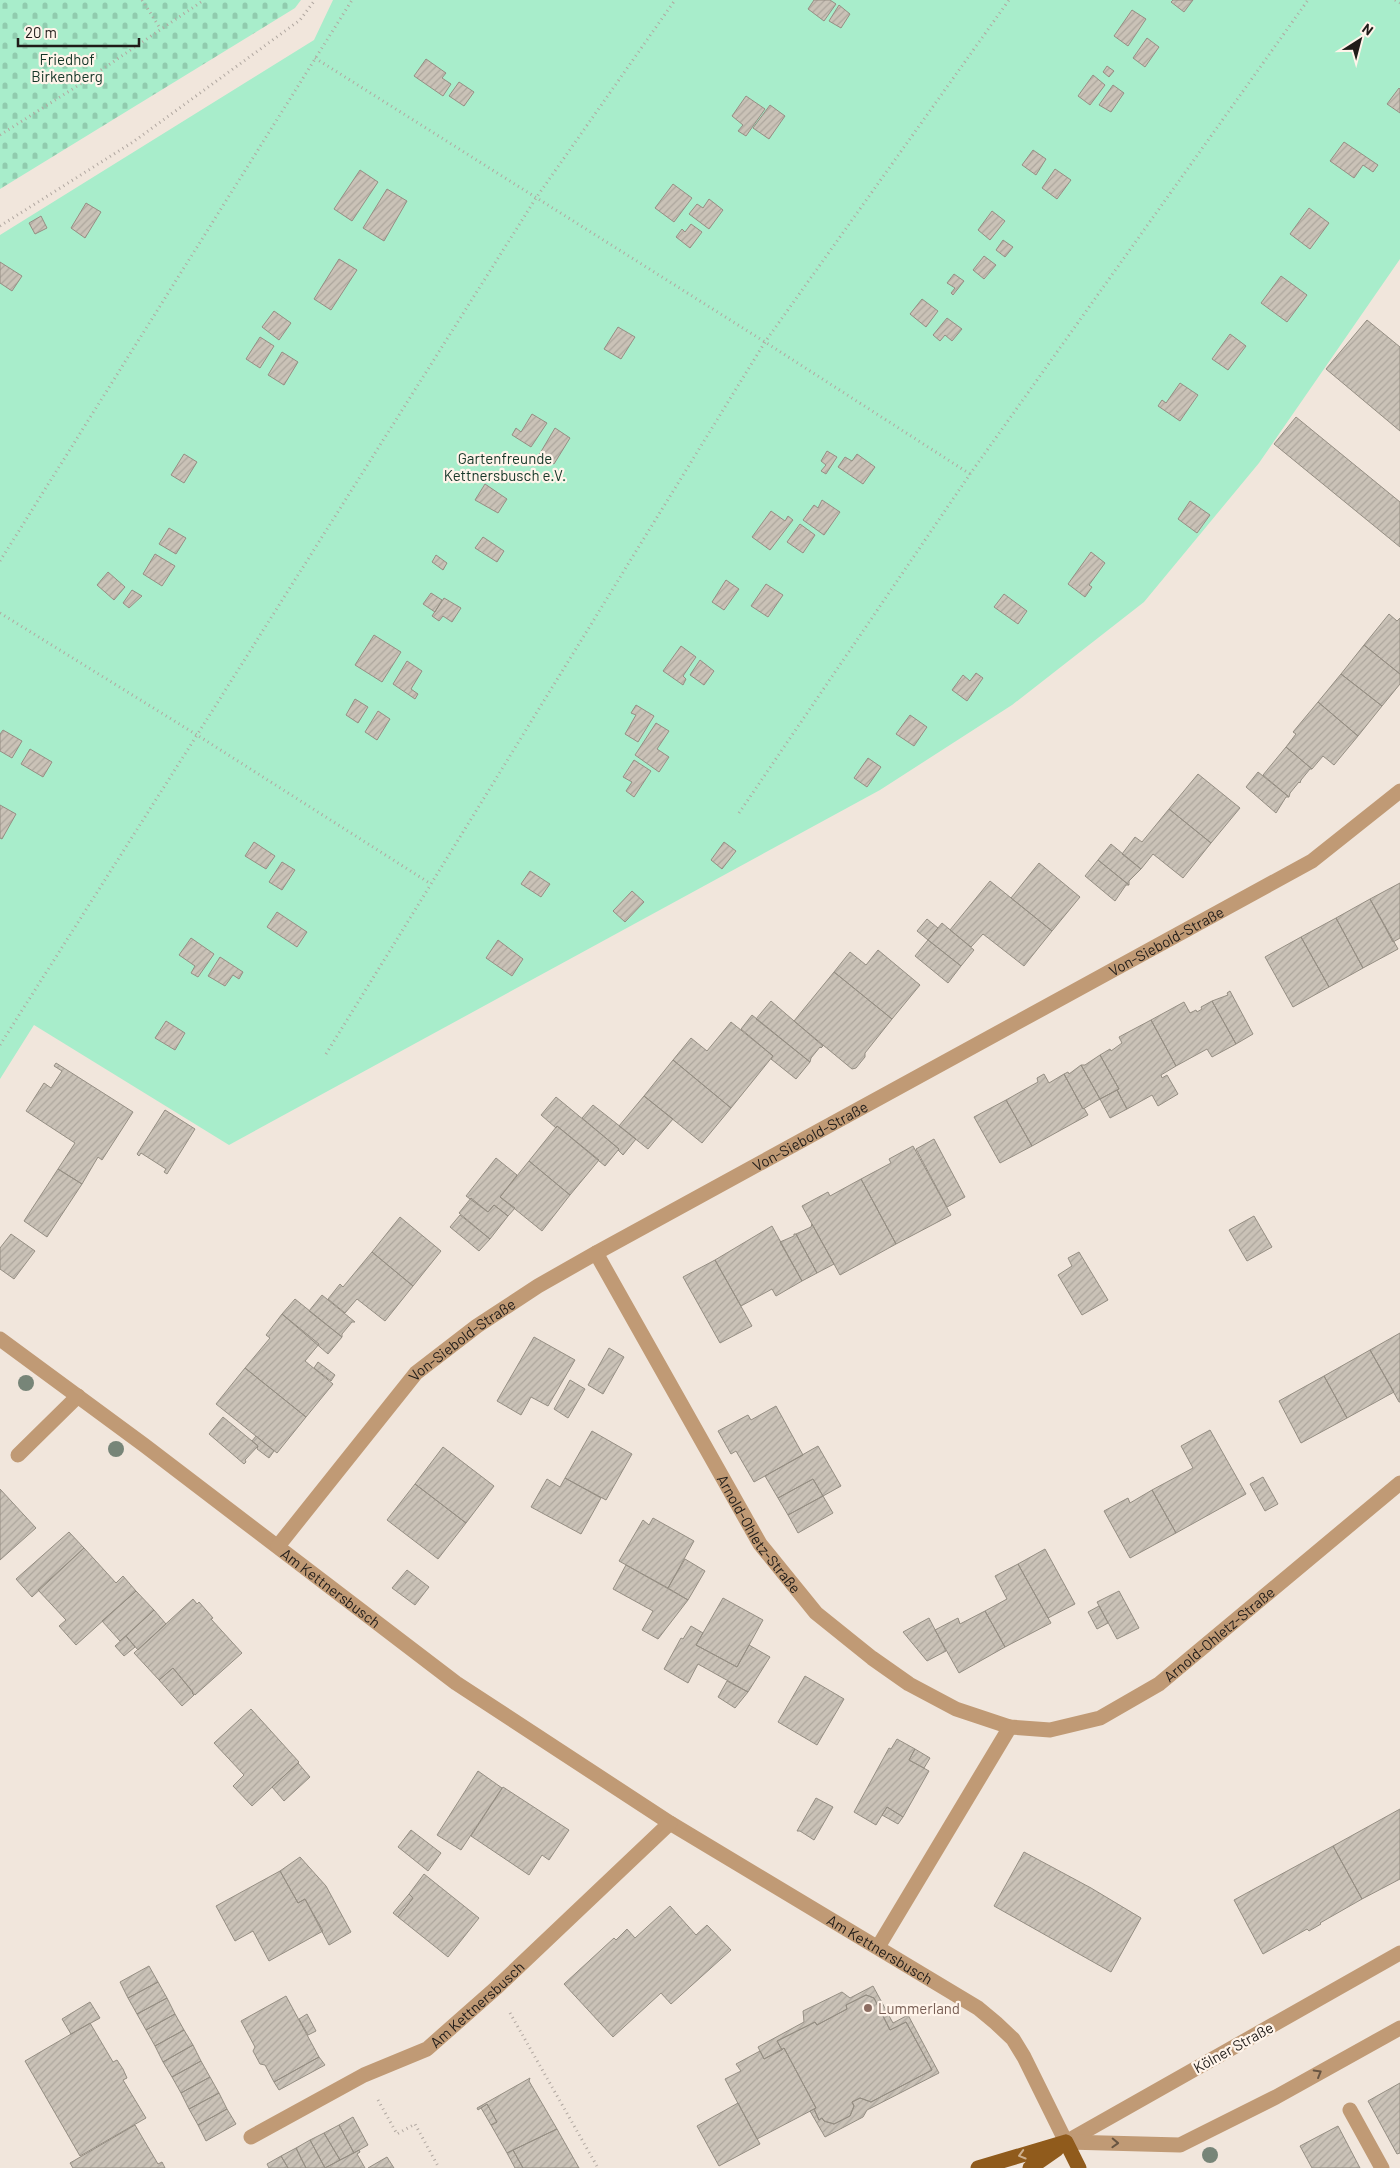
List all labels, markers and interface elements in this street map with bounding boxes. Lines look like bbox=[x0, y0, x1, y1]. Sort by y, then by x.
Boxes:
scale bar bbox=[18, 15, 139, 47]
north arrow bbox=[1335, 15, 1385, 65]
text: N bbox=[1359, 19, 1377, 39]
text: 20 m bbox=[25, 23, 57, 41]
park label: Friedhof Birkenberg bbox=[31, 50, 103, 85]
park label: Gartenfreunde Kettnersbusch e.V. bbox=[444, 449, 566, 484]
street label: Von-Siebold-Straße bbox=[1106, 902, 1227, 980]
street label: Von-Siebold-Straße bbox=[749, 1097, 871, 1175]
street label: Von-Siebold-Straße bbox=[404, 1294, 519, 1384]
street label: Arnold-Ohletz-Straße bbox=[714, 1471, 805, 1597]
street label: Am Kettnersbusch bbox=[278, 1544, 384, 1631]
street label: Arnold-Ohletz-Straße bbox=[1160, 1582, 1278, 1685]
street label: Am Kettnersbusch bbox=[824, 1910, 936, 1988]
street label: Am Kettnersbusch bbox=[426, 1957, 528, 2051]
place label: Lummerland bbox=[878, 1999, 960, 2017]
marker: Lummerland bbox=[862, 2002, 874, 2014]
street label: Kölner Straße bbox=[1190, 2018, 1276, 2076]
one-way arrow bbox=[1313, 2069, 1322, 2079]
one-way arrow bbox=[1111, 2138, 1119, 2149]
one-way arrow bbox=[1018, 2150, 1026, 2160]

